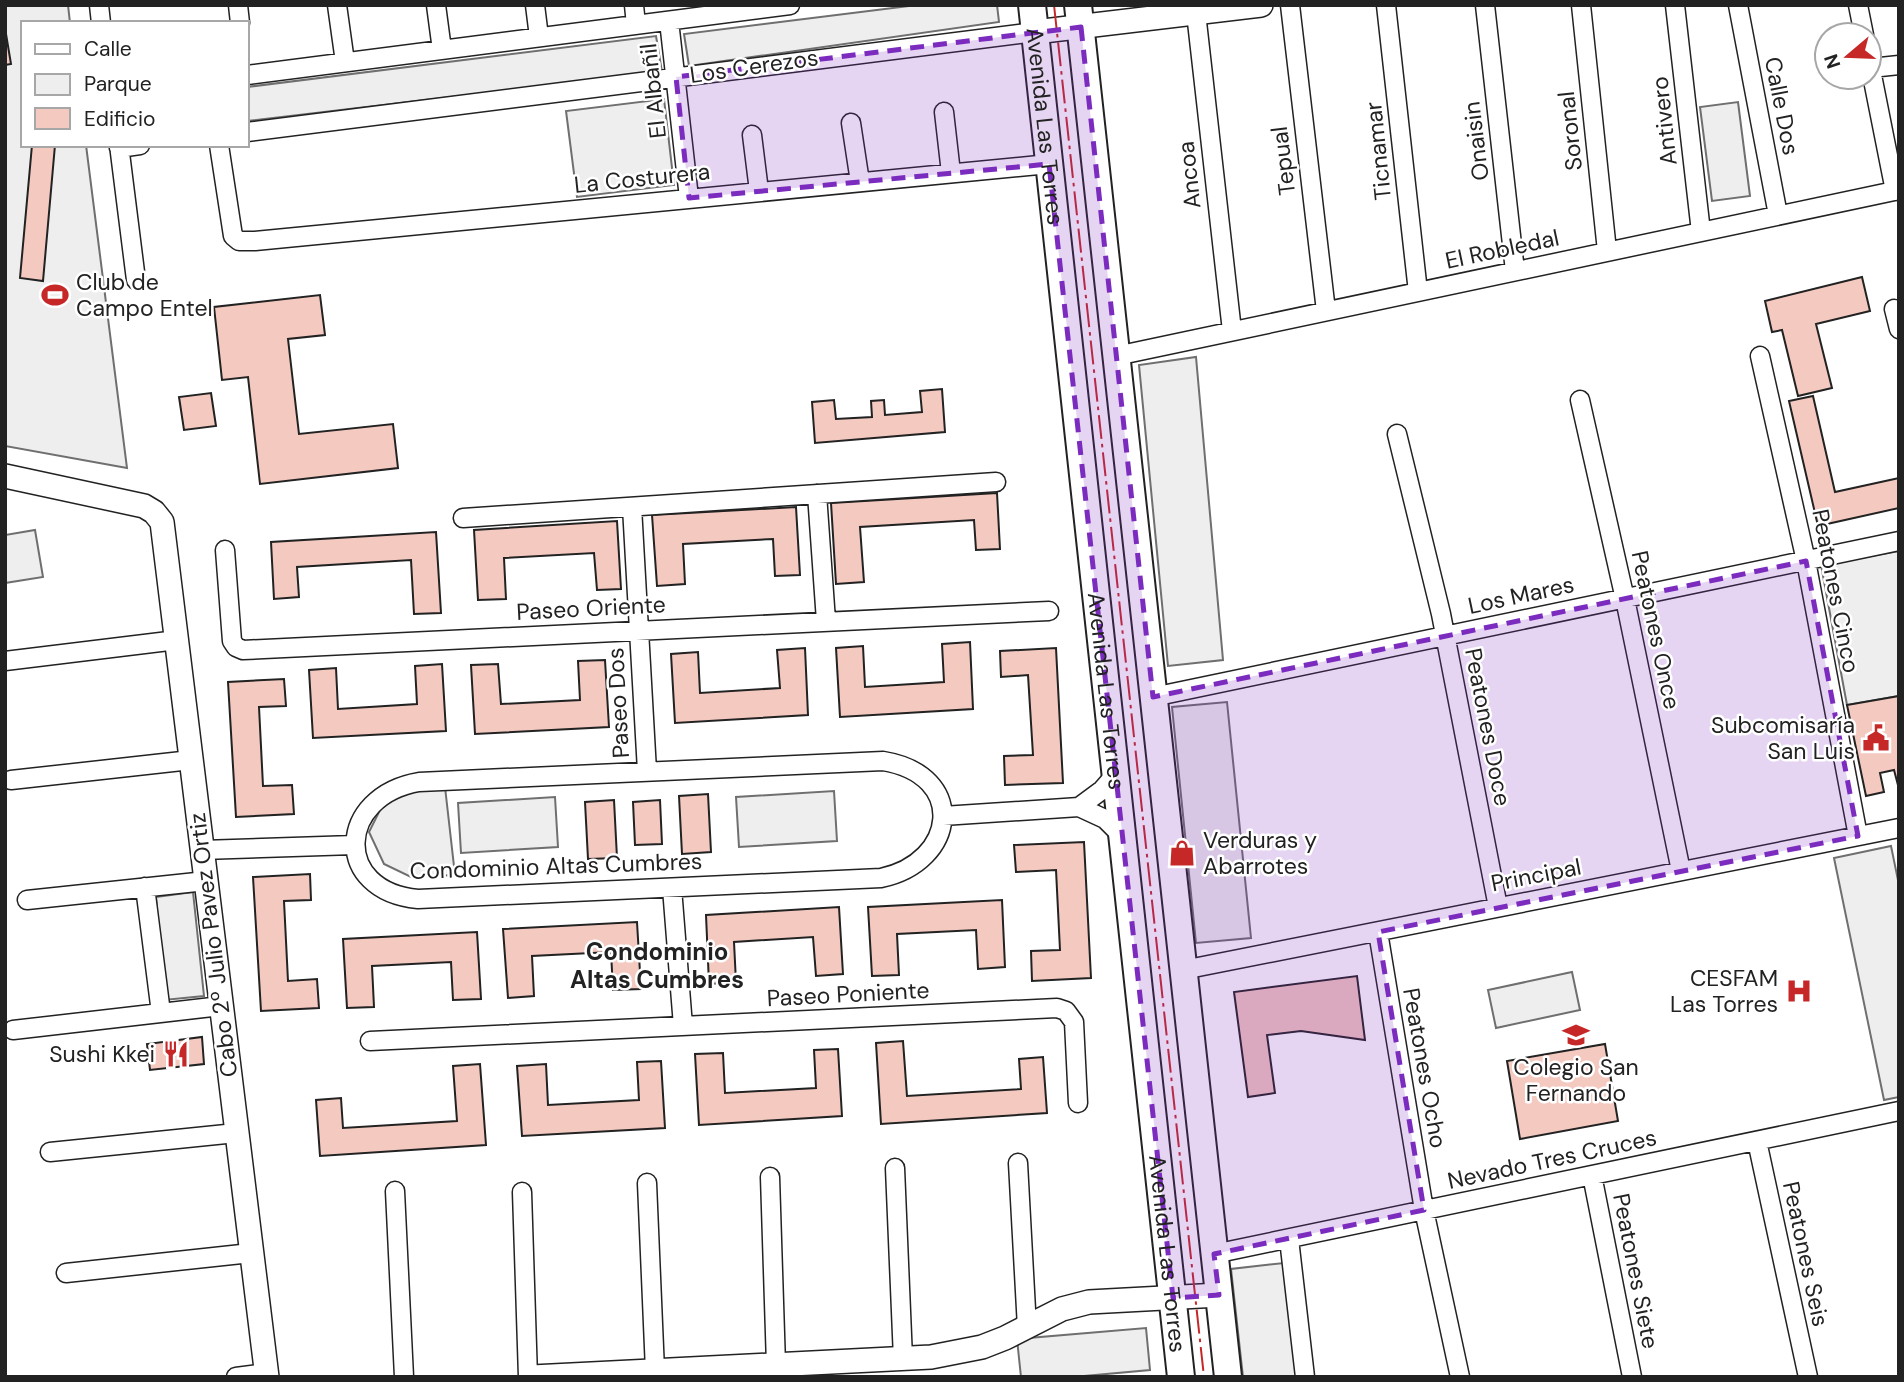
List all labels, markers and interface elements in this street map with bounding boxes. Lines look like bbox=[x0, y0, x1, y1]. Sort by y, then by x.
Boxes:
legend bbox=[21, 21, 248, 147]
north arrow bbox=[1813, 21, 1883, 91]
street label: Avenida Las Torres bbox=[1020, 26, 1071, 227]
text: Calle bbox=[84, 35, 132, 63]
street label: El Albañil bbox=[633, 42, 673, 140]
street label: Los Cerezos bbox=[688, 42, 820, 90]
text: N bbox=[1818, 51, 1846, 72]
street label: Calle Dos bbox=[1758, 54, 1806, 158]
text: Parque bbox=[84, 70, 152, 98]
street label: Antivero bbox=[1644, 75, 1684, 167]
street label: Soronal bbox=[1551, 90, 1589, 172]
street label: Ticnamar bbox=[1358, 100, 1398, 202]
street label: Onaisin bbox=[1456, 100, 1496, 182]
text: Edificio bbox=[84, 105, 155, 133]
street label: Tepual bbox=[1264, 125, 1302, 197]
street label: Ancoa bbox=[1171, 140, 1207, 210]
street label: La Costurera bbox=[573, 156, 711, 200]
street label: El Robledal bbox=[1442, 222, 1562, 276]
place label: Club de Campo Entel bbox=[76, 267, 213, 323]
sports icon: Club de Campo Entel bbox=[40, 280, 70, 310]
street label: Peatones Cinco bbox=[1805, 507, 1867, 675]
street label: Peatones Once bbox=[1625, 548, 1687, 712]
street label: Los Mares bbox=[1465, 569, 1577, 621]
street label: Paseo Oriente bbox=[516, 589, 666, 627]
street label: Avenida Las Torres bbox=[1081, 591, 1132, 791]
street label: Peatones Doce bbox=[1458, 646, 1518, 808]
street label: Paseo Dos bbox=[600, 647, 636, 759]
place label: Subcomisaría San Luis bbox=[1711, 710, 1855, 766]
public building icon: Subcomisaría San Luis bbox=[1861, 723, 1891, 753]
street label: Cabo 2º Julio Pavez Ortiz bbox=[182, 811, 244, 1079]
place label: Verduras y Abarrotes bbox=[1203, 825, 1317, 881]
shop icon: Verduras y Abarrotes bbox=[1167, 838, 1197, 868]
street label: Condominio Altas Cumbres bbox=[409, 846, 703, 886]
street label: Principal bbox=[1488, 852, 1584, 898]
district label: Condominio Altas Cumbres bbox=[570, 936, 744, 995]
place label: CESFAM Las Torres bbox=[1670, 963, 1778, 1019]
street label: Paseo Poniente bbox=[766, 975, 930, 1013]
hospital icon: CESFAM Las Torres bbox=[1784, 976, 1814, 1006]
street label: Peatones Ocho bbox=[1396, 986, 1454, 1150]
school or university icon: Colegio San Fernando bbox=[1561, 1020, 1591, 1050]
place label: Sushi Kkei bbox=[49, 1039, 155, 1069]
restaurant icon: Sushi Kkei bbox=[161, 1039, 191, 1069]
place label: Colegio San Fernando bbox=[1513, 1052, 1639, 1108]
street label: Nevado Tres Cruces bbox=[1445, 1122, 1659, 1196]
street label: Avenida Las Torres bbox=[1142, 1153, 1193, 1354]
street label: Peatones Seis bbox=[1776, 1179, 1836, 1329]
street label: Peatones Siete bbox=[1606, 1191, 1666, 1351]

